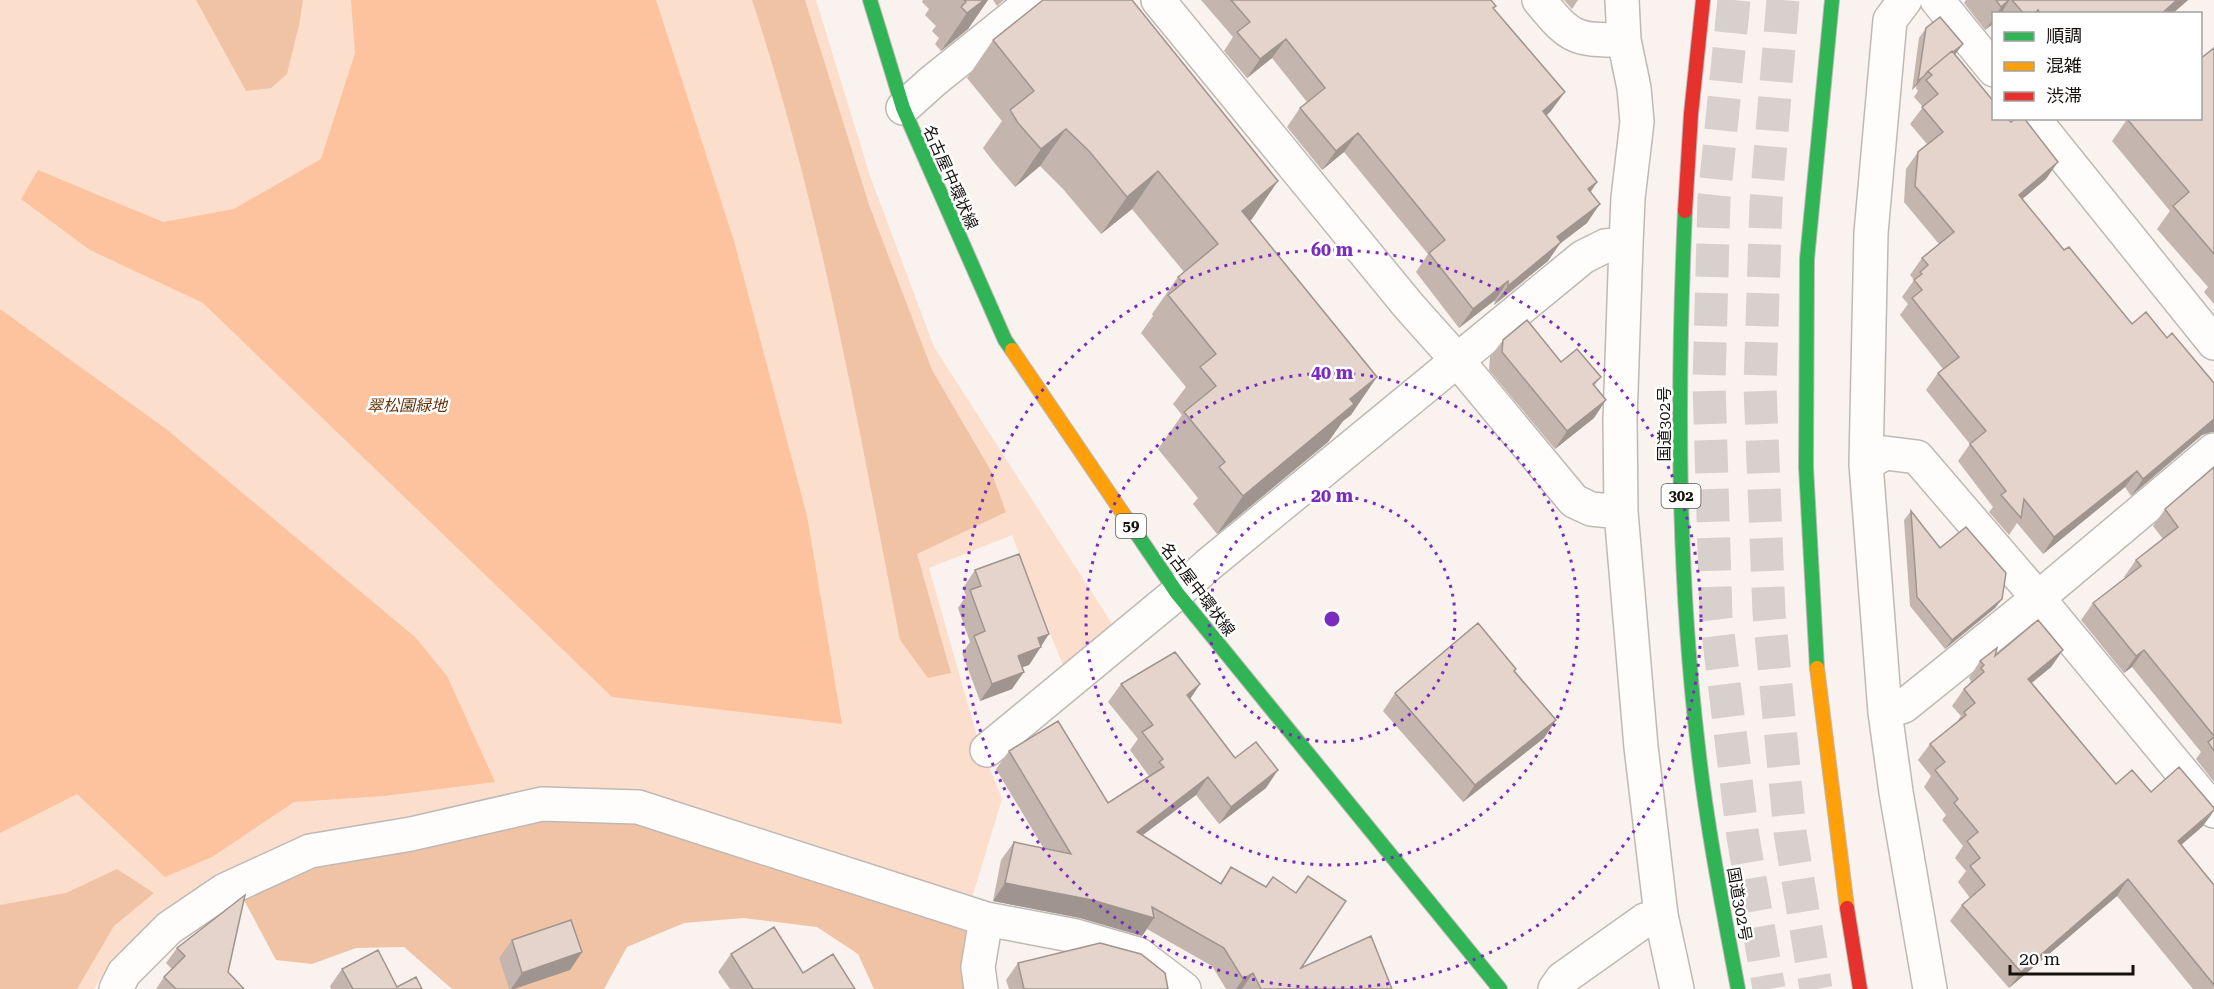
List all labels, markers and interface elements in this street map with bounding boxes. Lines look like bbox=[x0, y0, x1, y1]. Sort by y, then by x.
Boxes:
legend bbox=[1992, 12, 2202, 120]
text: 順調 bbox=[2046, 25, 2082, 46]
text: 混雑 bbox=[2046, 55, 2082, 76]
text: 渋滞 bbox=[2046, 85, 2082, 106]
street label: 名古屋中環状線 bbox=[919, 122, 982, 232]
text: 60 m bbox=[1311, 239, 1354, 260]
text: 40 m bbox=[1311, 362, 1354, 383]
street label: 国道302号 bbox=[1655, 387, 1674, 461]
park label: 翠松園緑地 bbox=[367, 396, 449, 415]
road number: 302 bbox=[1662, 484, 1700, 508]
text: 20 m bbox=[1311, 485, 1354, 506]
road number: 59 bbox=[1116, 514, 1146, 538]
street label: 名古屋中環状線 bbox=[1156, 539, 1239, 640]
centre of rings bbox=[1322, 609, 1342, 629]
street label: 国道302号 bbox=[1724, 866, 1755, 943]
scale bar bbox=[2010, 938, 2133, 976]
text: 20 m bbox=[2019, 948, 2060, 969]

